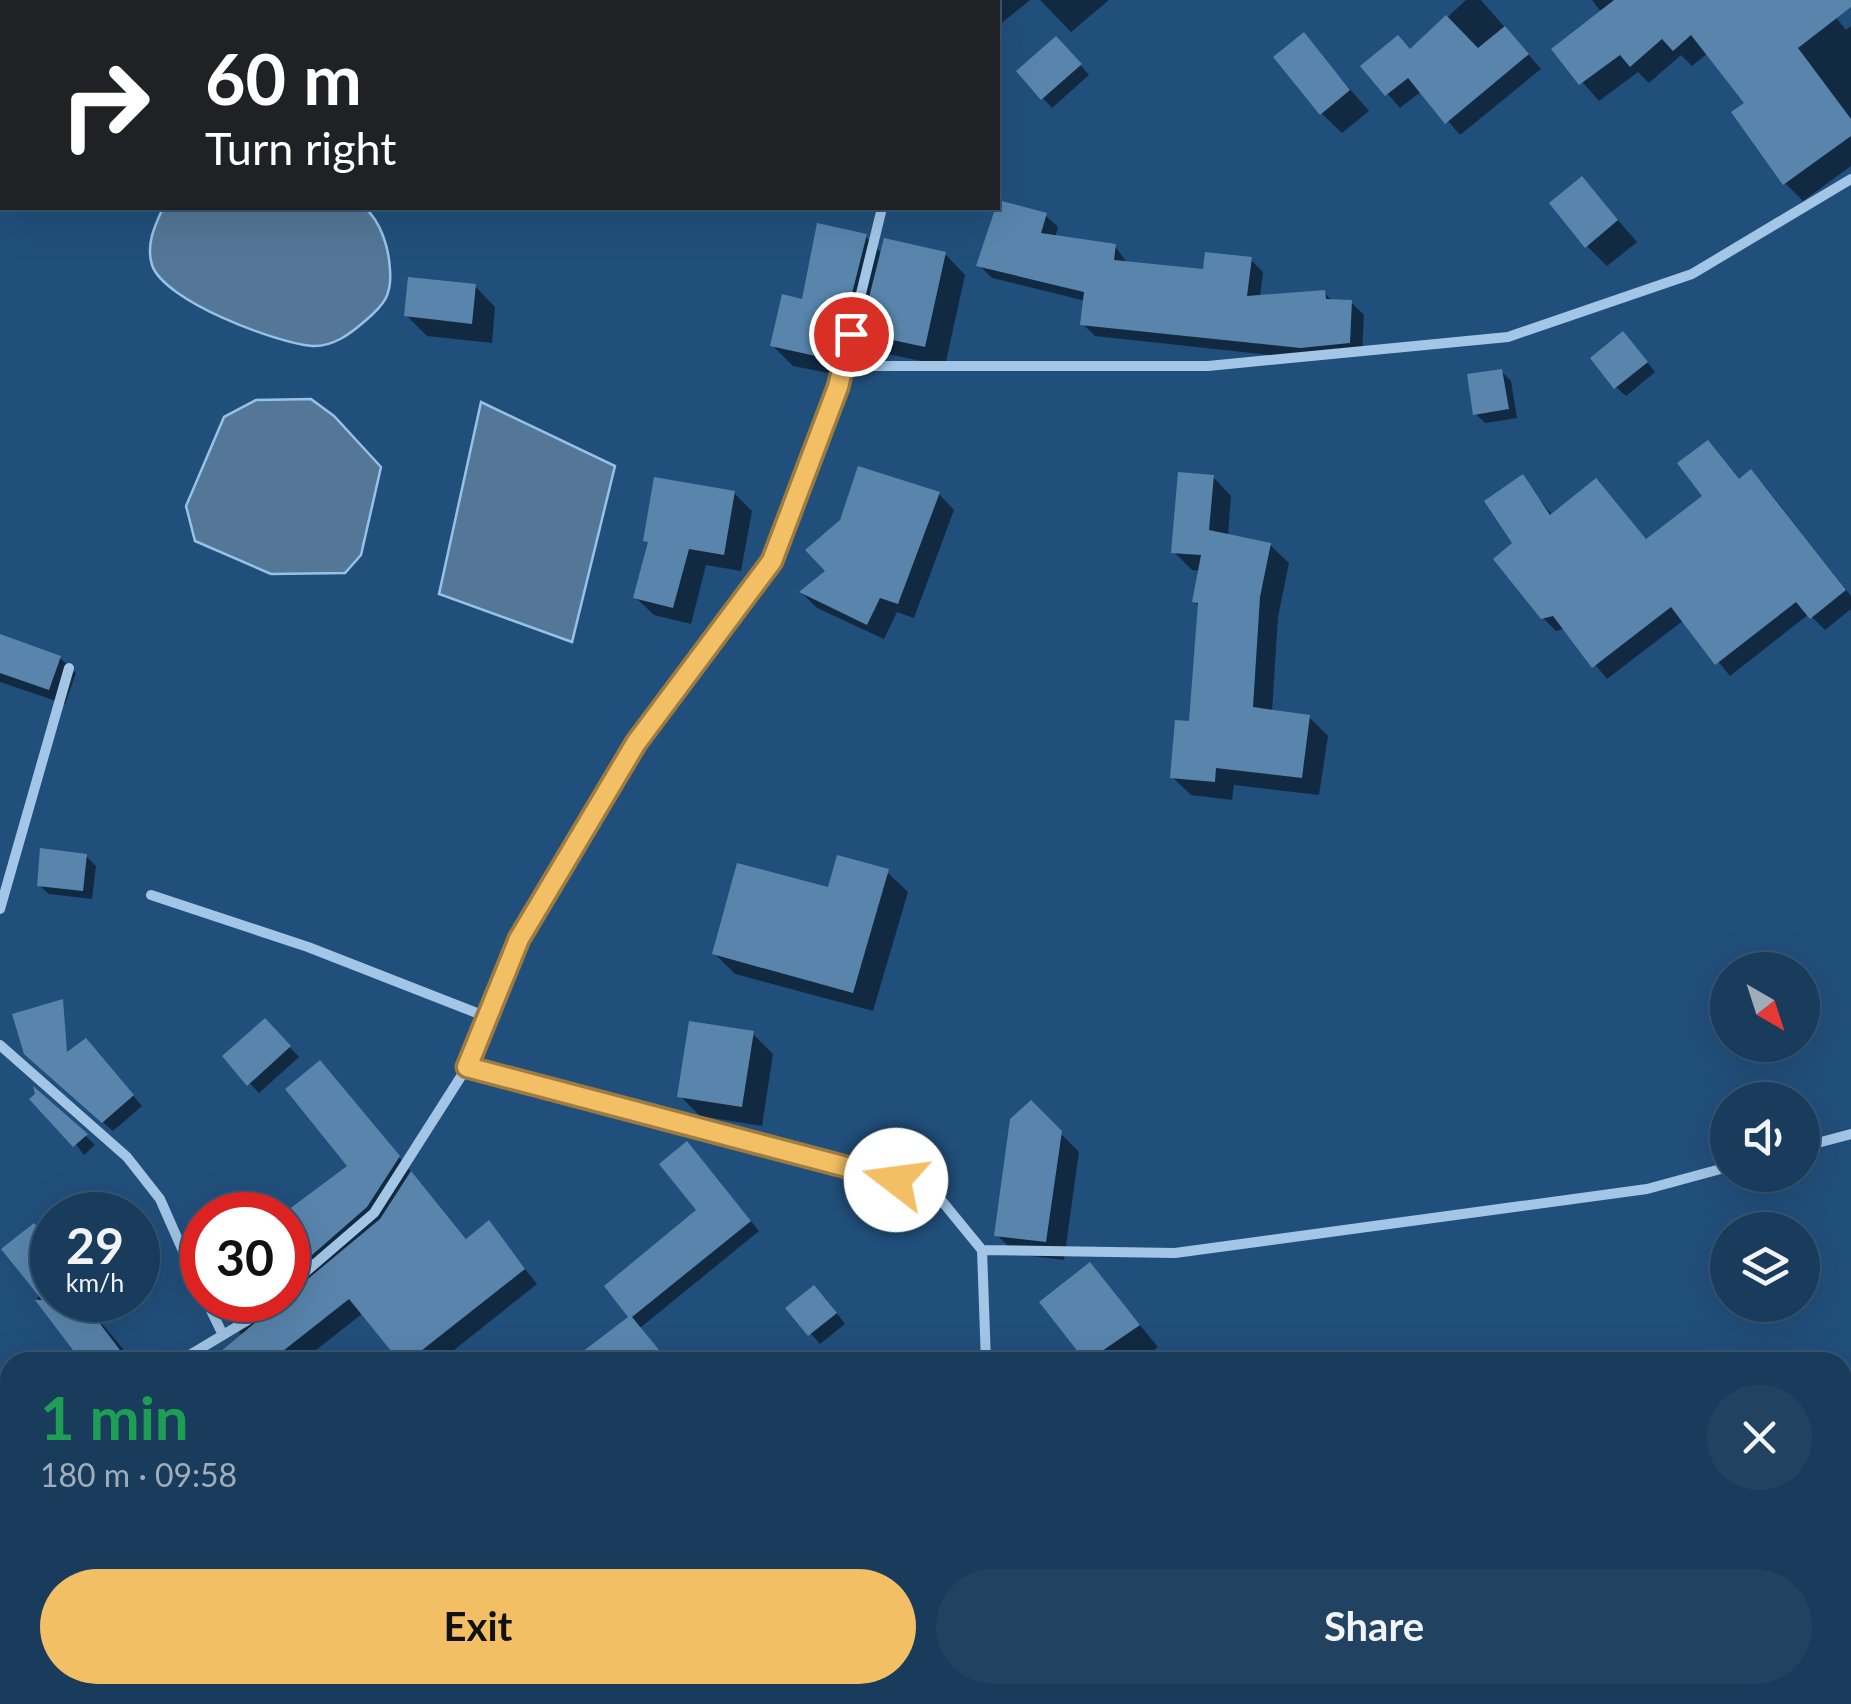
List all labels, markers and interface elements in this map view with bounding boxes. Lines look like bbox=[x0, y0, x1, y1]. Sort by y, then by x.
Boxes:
text: 60 m bbox=[205, 36, 362, 120]
icon: right bbox=[40, 40, 170, 170]
text: Turn right bbox=[205, 121, 396, 175]
pin bbox=[809, 292, 894, 377]
icon: arrive bbox=[824, 307, 879, 362]
north arrow bbox=[1710, 952, 1820, 1062]
map controls bbox=[1710, 952, 1820, 1322]
button: sound bbox=[1710, 1082, 1820, 1192]
position arrow bbox=[844, 1128, 948, 1232]
speed limit sign: 30 bbox=[180, 1192, 310, 1322]
button: layers bbox=[1710, 1212, 1820, 1322]
text: 29 bbox=[66, 1215, 124, 1275]
text: km/h bbox=[66, 1267, 124, 1297]
text: 1 min bbox=[40, 1381, 189, 1453]
button: close bbox=[1707, 1385, 1812, 1490]
text: 180 m · 09:58 bbox=[40, 1455, 237, 1494]
button: Exit bbox=[40, 1569, 916, 1684]
button: Share bbox=[936, 1569, 1812, 1684]

